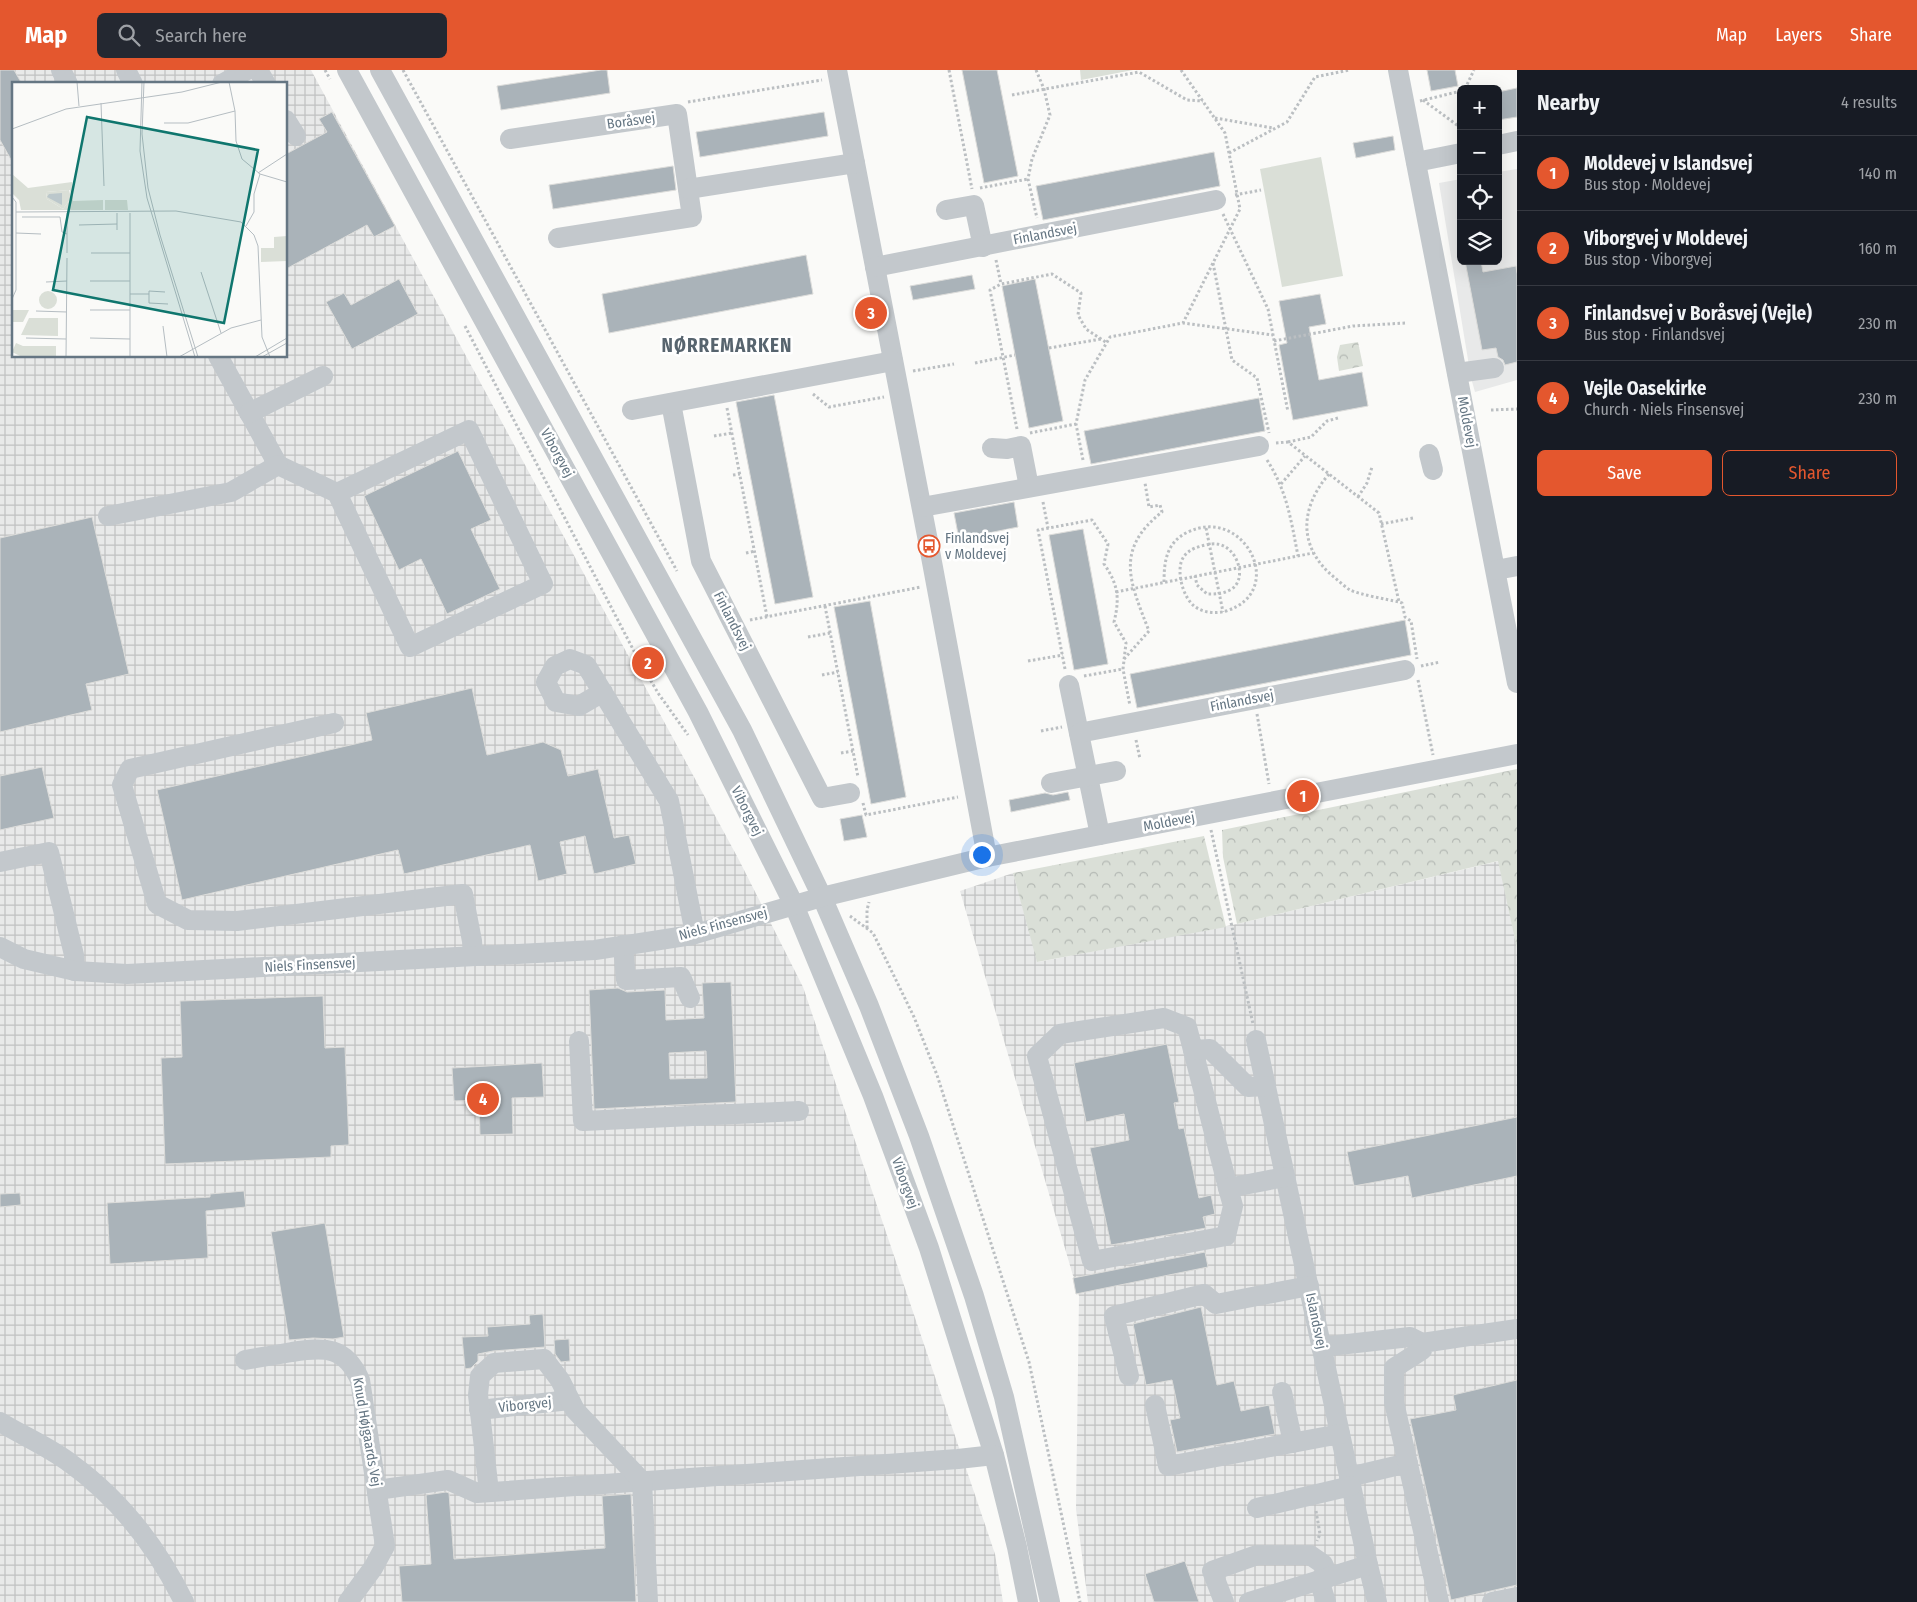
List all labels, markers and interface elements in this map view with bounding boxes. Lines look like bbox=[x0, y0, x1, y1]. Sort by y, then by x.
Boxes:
search box bbox=[97, 13, 447, 58]
text: Map bbox=[25, 21, 67, 49]
icon: search bbox=[115, 21, 143, 49]
text: Search here bbox=[155, 24, 247, 47]
text: Map bbox=[1716, 24, 1747, 46]
text: Layers bbox=[1775, 24, 1822, 46]
text: Share bbox=[1850, 24, 1892, 46]
inset map bbox=[12, 82, 288, 358]
map controls bbox=[1457, 85, 1502, 265]
button: + bbox=[1457, 85, 1502, 130]
text: Nearby bbox=[1537, 90, 1599, 116]
text: 4 results bbox=[1841, 93, 1897, 112]
street label: Boråsvej bbox=[606, 109, 656, 133]
button: − bbox=[1457, 130, 1502, 175]
text: Moldevej v Islandsvej bbox=[1584, 152, 1753, 175]
text: 1 bbox=[1550, 164, 1556, 183]
text: 140 m bbox=[1859, 164, 1897, 183]
button: locate bbox=[1457, 175, 1502, 220]
text: Bus stop · Moldevej bbox=[1584, 175, 1711, 194]
street label: Finlandsvej bbox=[1012, 220, 1078, 248]
button: layers bbox=[1457, 220, 1502, 265]
text: Viborgvej v Moldevej bbox=[1584, 227, 1748, 250]
text: 2 bbox=[1549, 239, 1557, 258]
text: 160 m bbox=[1858, 239, 1897, 258]
text: Bus stop · Viborgvej bbox=[1584, 250, 1712, 269]
pin: 3 bbox=[855, 294, 887, 332]
text: Finlandsvej v Boråsvej (Vejle) bbox=[1584, 302, 1812, 325]
text: 3 bbox=[1549, 314, 1557, 333]
text: 230 m bbox=[1858, 314, 1897, 333]
text: Bus stop · Finlandsvej bbox=[1584, 325, 1725, 344]
district label: NØRREMARKEN bbox=[662, 334, 792, 357]
text: Vejle Oasekirke bbox=[1584, 377, 1706, 400]
text: 4 bbox=[1549, 389, 1557, 408]
text: 230 m bbox=[1858, 389, 1897, 408]
street label: Moldevej bbox=[1454, 395, 1480, 449]
text: Church · Niels Finsensvej bbox=[1584, 400, 1744, 419]
street label: Viborgvej bbox=[537, 426, 577, 480]
button: Save bbox=[1537, 450, 1712, 496]
button: Share bbox=[1722, 450, 1897, 496]
place label: Finlandsvej v Moldevej bbox=[945, 530, 1009, 563]
bus stop icon: Finlandsvej v Moldevej bbox=[917, 534, 941, 558]
street label: Finlandsvej bbox=[710, 588, 754, 654]
pin: 2 bbox=[632, 644, 664, 682]
street label: Finlandsvej bbox=[1209, 687, 1275, 715]
pin: 1 bbox=[1287, 777, 1319, 815]
street label: Viborgvej bbox=[727, 783, 767, 839]
street label: Moldevej bbox=[1142, 809, 1196, 835]
your location bbox=[969, 842, 995, 868]
street label: Niels Finsensvej bbox=[677, 904, 769, 944]
street label: Niels Finsensvej bbox=[264, 954, 356, 976]
pin: 4 bbox=[467, 1080, 499, 1118]
street label: Viborgvej bbox=[888, 1155, 922, 1211]
street label: Islandsvej bbox=[1302, 1291, 1330, 1351]
street label: Knud Højgaards Vej bbox=[349, 1376, 385, 1488]
street label: Viborgvej bbox=[498, 1394, 552, 1416]

